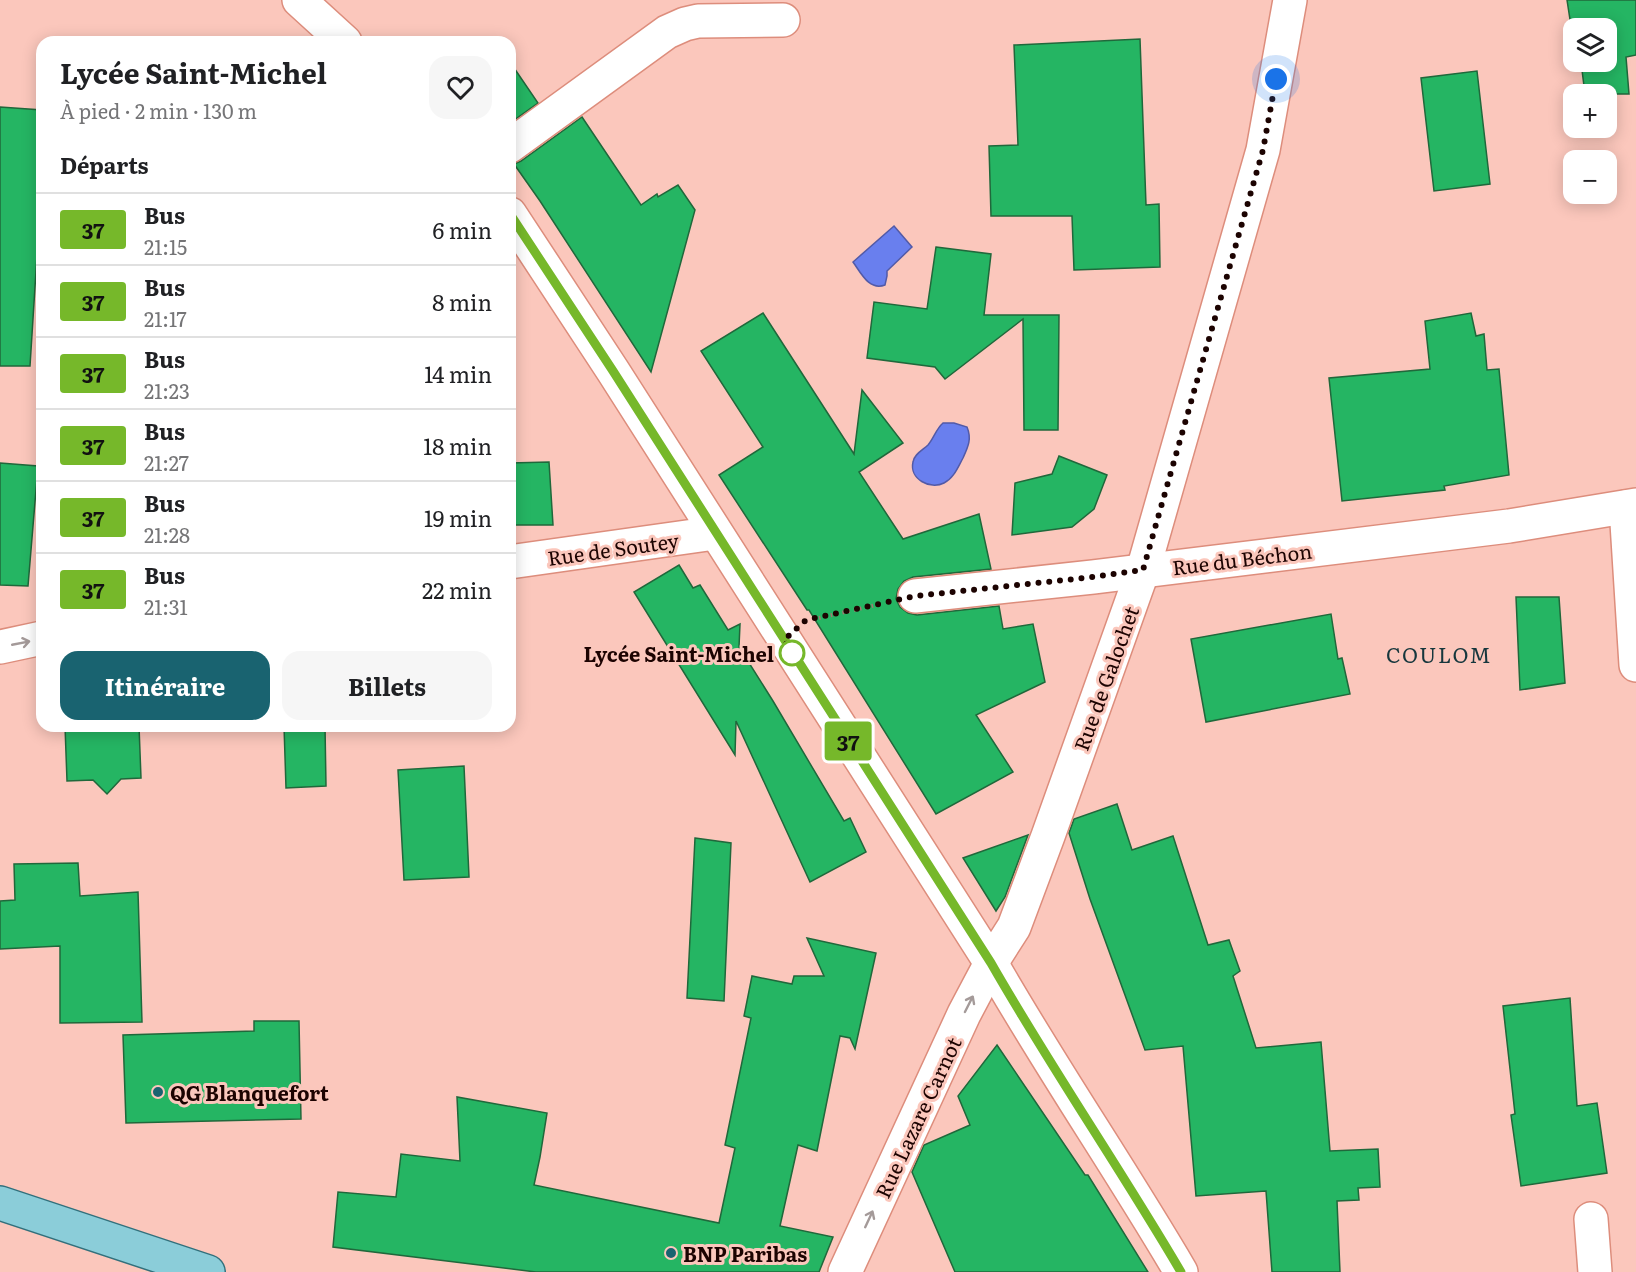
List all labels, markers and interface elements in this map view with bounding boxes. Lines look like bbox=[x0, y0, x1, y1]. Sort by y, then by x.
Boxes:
map controls bbox=[1563, 18, 1617, 204]
button: layers bbox=[1563, 18, 1617, 72]
text: Lycée Saint-Michel bbox=[60, 51, 327, 93]
button: heart bbox=[429, 56, 492, 119]
your location bbox=[1261, 64, 1291, 94]
button: + bbox=[1563, 84, 1617, 138]
text: À pied · 2 min · 130 m bbox=[60, 95, 257, 125]
text: Départs bbox=[60, 148, 149, 181]
button: − bbox=[1563, 150, 1617, 204]
text: Bus bbox=[144, 198, 185, 231]
text: 6 min bbox=[433, 213, 492, 246]
text: 37 bbox=[82, 214, 104, 245]
text: 21:15 bbox=[144, 231, 187, 261]
text: Bus bbox=[144, 270, 185, 303]
text: 8 min bbox=[432, 285, 492, 318]
text: 37 bbox=[82, 286, 104, 317]
text: 21:17 bbox=[144, 303, 187, 333]
text: Bus bbox=[144, 342, 185, 375]
text: 14 min bbox=[424, 357, 492, 390]
text: 37 bbox=[82, 358, 104, 389]
text: 21:23 bbox=[144, 375, 190, 405]
text: Bus bbox=[144, 414, 185, 447]
text: 18 min bbox=[423, 429, 492, 462]
text: 37 bbox=[82, 430, 104, 461]
text: 21:27 bbox=[144, 447, 189, 477]
text: Bus bbox=[144, 486, 185, 519]
text: 19 min bbox=[424, 501, 492, 534]
text: 37 bbox=[82, 502, 104, 533]
text: 21:28 bbox=[144, 519, 190, 549]
street label: Rue de Soutey bbox=[545, 524, 681, 572]
street label: Rue du Béchon bbox=[1170, 535, 1314, 581]
text: Bus bbox=[144, 558, 185, 591]
text: 22 min bbox=[422, 573, 492, 606]
text: 37 bbox=[82, 574, 104, 605]
text: 21:31 bbox=[144, 591, 188, 621]
street label: Rue de Galochet bbox=[1065, 601, 1145, 755]
one-way arrow bbox=[11, 637, 30, 648]
place label: Lycée Saint-Michel bbox=[583, 638, 774, 668]
district label: COULOM bbox=[1386, 638, 1492, 669]
marker: Lycée Saint-Michel bbox=[779, 640, 805, 666]
button: Itinéraire bbox=[60, 651, 270, 720]
button: Billets bbox=[282, 651, 492, 720]
line badge: 37 bbox=[821, 722, 875, 760]
text: 37 bbox=[837, 726, 859, 757]
one-way arrow bbox=[964, 995, 976, 1013]
street label: Rue Lazare Carnot bbox=[867, 1032, 967, 1202]
place label: QG Blanquefort bbox=[170, 1077, 329, 1107]
marker: QG Blanquefort bbox=[151, 1085, 165, 1099]
one-way arrow bbox=[864, 1210, 876, 1228]
place label: BNP Paribas bbox=[683, 1238, 807, 1268]
marker: BNP Paribas bbox=[664, 1246, 678, 1260]

